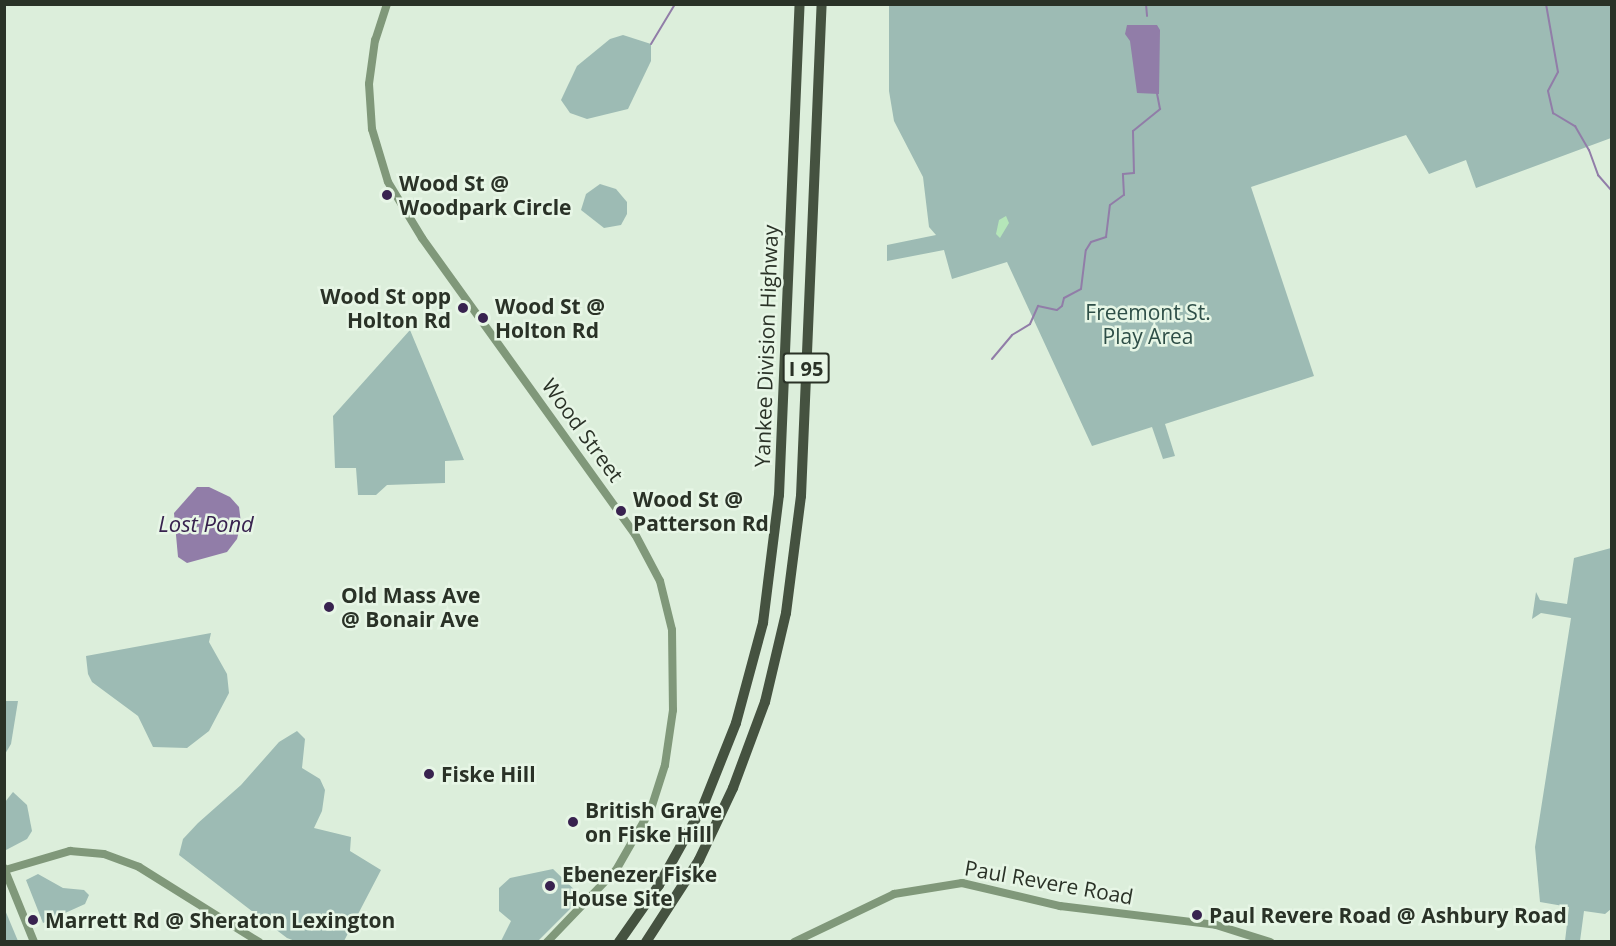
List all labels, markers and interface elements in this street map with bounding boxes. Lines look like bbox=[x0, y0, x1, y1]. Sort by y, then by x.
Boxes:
place label: Wood St @ Woodpark Circle bbox=[399, 170, 572, 220]
marker: Wood St @ Woodpark Circle bbox=[380, 188, 394, 202]
street label: Yankee Division Highway bbox=[749, 224, 783, 468]
place label: Wood St opp Holton Rd bbox=[320, 283, 451, 333]
place label: Wood St @ Holton Rd bbox=[495, 293, 605, 343]
park label: Freemont St. Play Area bbox=[1085, 299, 1211, 349]
marker: Wood St opp Holton Rd bbox=[456, 301, 470, 315]
marker: Wood St @ Holton Rd bbox=[476, 311, 490, 325]
road number: I 95 bbox=[782, 351, 830, 385]
street label: Wood Street bbox=[537, 373, 629, 487]
place label: Wood St @ Patterson Rd bbox=[633, 486, 769, 536]
marker: Wood St @ Patterson Rd bbox=[614, 504, 628, 518]
water label: Lost Pond bbox=[158, 511, 254, 537]
place label: Old Mass Ave @ Bonair Ave bbox=[341, 582, 481, 632]
marker: Old Mass Ave @ Bonair Ave bbox=[322, 600, 336, 614]
place label: Fiske Hill bbox=[441, 761, 536, 787]
marker: Fiske Hill bbox=[422, 767, 436, 781]
place label: British Grave on Fiske Hill bbox=[585, 797, 722, 847]
marker: British Grave on Fiske Hill bbox=[566, 815, 580, 829]
street label: Paul Revere Road bbox=[963, 855, 1135, 909]
place label: Ebenezer Fiske House Site bbox=[562, 861, 717, 911]
marker: Ebenezer Fiske House Site bbox=[543, 879, 557, 893]
place label: Paul Revere Road @ Ashbury Road bbox=[1209, 902, 1567, 928]
place label: Marrett Rd @ Sheraton Lexington bbox=[45, 907, 395, 933]
marker: Paul Revere Road @ Ashbury Road bbox=[1190, 908, 1204, 922]
marker: Marrett Rd @ Sheraton Lexington bbox=[26, 913, 40, 927]

